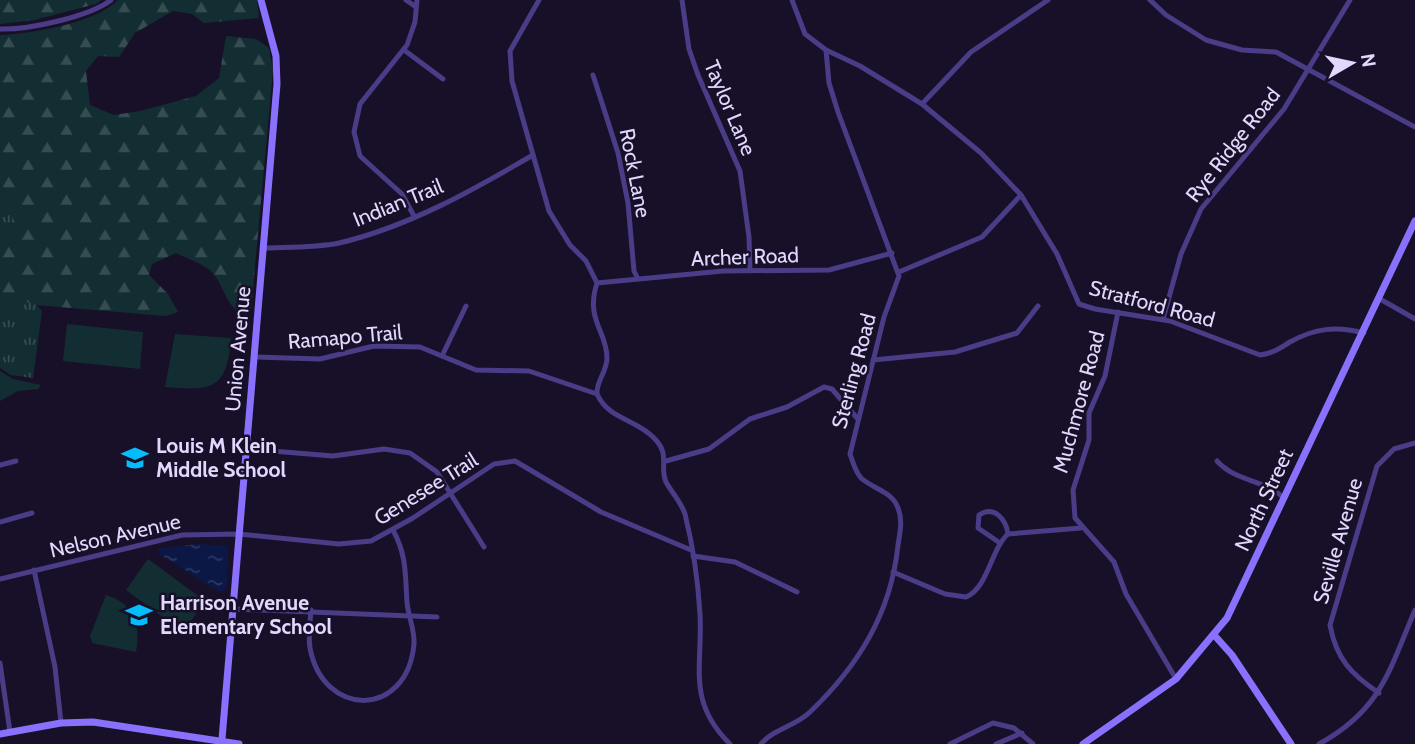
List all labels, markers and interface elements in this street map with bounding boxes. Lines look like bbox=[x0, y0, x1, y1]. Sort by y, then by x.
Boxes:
north arrow bbox=[1317, 28, 1387, 98]
text: N bbox=[1356, 52, 1381, 69]
street label: Taylor Lane bbox=[699, 56, 762, 159]
street label: Rye Ridge Road bbox=[1180, 82, 1285, 207]
street label: Rock Lane bbox=[615, 126, 656, 220]
street label: Indian Trail bbox=[349, 173, 447, 232]
street label: Archer Road bbox=[691, 242, 799, 271]
street label: Stratford Road bbox=[1087, 275, 1218, 332]
street label: Union Avenue bbox=[220, 285, 255, 413]
street label: Sterling Road bbox=[826, 311, 881, 431]
street label: Ramapo Trail bbox=[287, 319, 403, 354]
street label: Muchmore Road bbox=[1048, 328, 1109, 476]
place label: Louis M Klein Middle School bbox=[156, 433, 287, 482]
school or university icon: Louis M Klein Middle School bbox=[120, 443, 150, 473]
street label: North Street bbox=[1229, 445, 1298, 555]
street label: Genesee Trail bbox=[369, 447, 482, 530]
street label: Seville Avenue bbox=[1308, 475, 1367, 607]
street label: Nelson Avenue bbox=[47, 508, 183, 563]
place label: Harrison Avenue Elementary School bbox=[160, 590, 333, 639]
school or university icon: Harrison Avenue Elementary School bbox=[124, 600, 154, 630]

